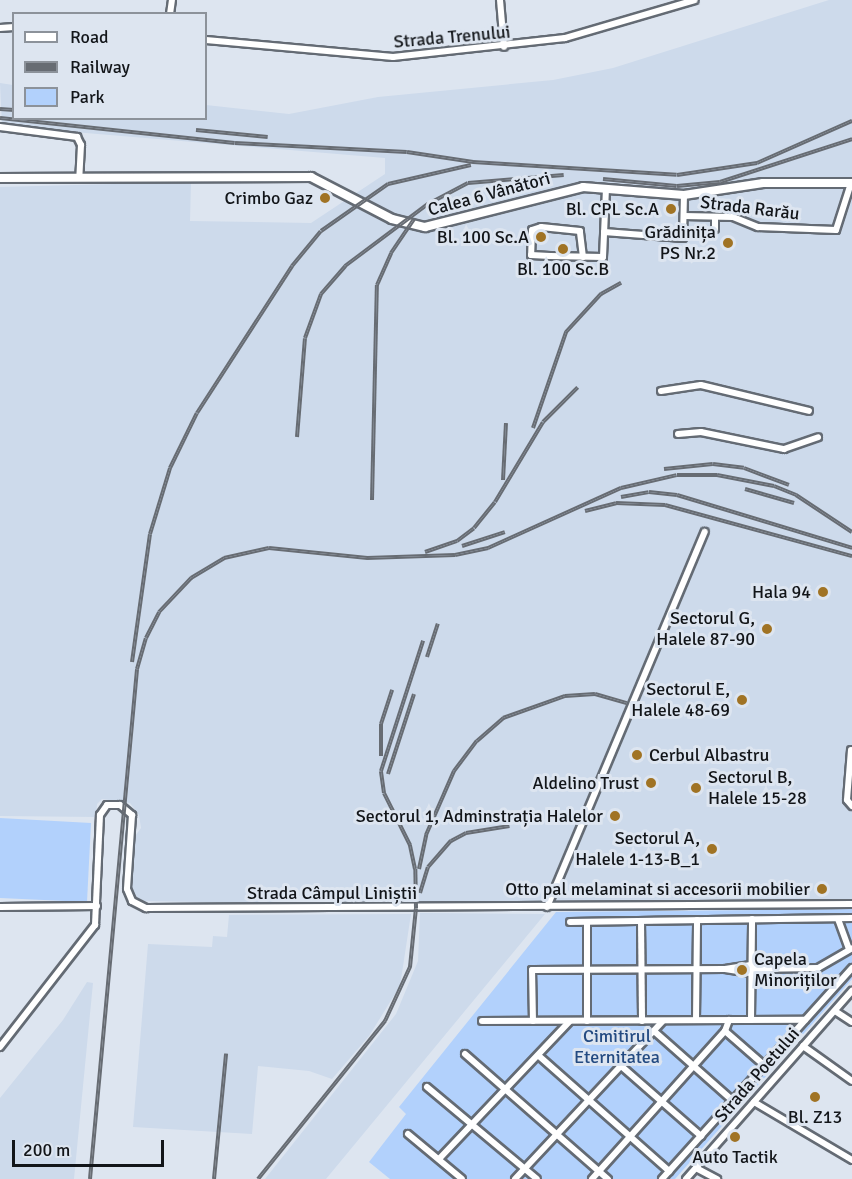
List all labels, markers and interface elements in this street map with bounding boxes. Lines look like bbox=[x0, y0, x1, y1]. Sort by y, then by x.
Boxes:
legend bbox=[12, 12, 207, 120]
street label: Strada Trenului bbox=[393, 21, 511, 53]
text: Road bbox=[70, 26, 109, 48]
text: Railway bbox=[70, 56, 130, 78]
text: Park bbox=[70, 86, 105, 108]
street label: Calea 6 Vânători bbox=[426, 167, 552, 221]
place label: Crimbo Gaz bbox=[224, 187, 313, 209]
marker: Crimbo Gaz bbox=[318, 191, 332, 205]
street label: Strada Rarău bbox=[699, 191, 801, 225]
place label: Bl. CPL Sc.A bbox=[566, 198, 659, 220]
marker: Bl. CPL Sc.A bbox=[664, 202, 678, 216]
place label: Grădinița PS Nr.2 bbox=[644, 222, 716, 264]
place label: Bl. 100 Sc.A bbox=[437, 226, 529, 248]
marker: Bl. 100 Sc.A bbox=[534, 230, 548, 244]
marker: Grădinița PS Nr.2 bbox=[721, 236, 735, 250]
marker: Bl. 100 Sc.B bbox=[556, 242, 570, 256]
place label: Bl. 100 Sc.B bbox=[517, 258, 609, 280]
place label: Hala 94 bbox=[752, 581, 811, 603]
marker: Hala 94 bbox=[816, 585, 830, 599]
place label: Sectorul G, Halele 87-90 bbox=[656, 608, 755, 650]
marker: Sectorul G, Halele 87-90 bbox=[760, 622, 774, 636]
place label: Sectorul E, Halele 48-69 bbox=[631, 679, 730, 722]
marker: Sectorul E, Halele 48-69 bbox=[735, 693, 749, 707]
place label: Cerbul Albastru bbox=[649, 744, 769, 766]
marker: Cerbul Albastru bbox=[630, 748, 644, 762]
place label: Sectorul B, Halele 15-28 bbox=[708, 767, 807, 810]
place label: Aldelino Trust bbox=[533, 772, 639, 794]
marker: Aldelino Trust bbox=[644, 776, 658, 790]
marker: Sectorul B, Halele 15-28 bbox=[689, 781, 703, 795]
place label: Sectorul 1, Adminstrația Halelor bbox=[356, 805, 603, 827]
marker: Sectorul 1, Adminstrația Halelor bbox=[608, 809, 622, 823]
place label: Sectorul A, Halele 1-13-B_1 bbox=[575, 828, 700, 870]
marker: Sectorul A, Halele 1-13-B_1 bbox=[705, 842, 719, 856]
place label: Otto pal melaminat si accesorii mobilier bbox=[505, 878, 810, 900]
street label: Strada Câmpul Liniștii bbox=[247, 882, 417, 904]
marker: Otto pal melaminat si accesorii mobilier bbox=[815, 882, 829, 896]
place label: Capela Minoriților bbox=[754, 949, 837, 992]
marker: Capela Minoriților bbox=[735, 963, 749, 977]
street label: Strada Poetului bbox=[710, 1023, 804, 1127]
park label: Cimitirul Eternitatea bbox=[574, 1026, 660, 1068]
marker: Bl. Z13 bbox=[808, 1090, 822, 1104]
place label: Bl. Z13 bbox=[788, 1106, 842, 1128]
scale bar bbox=[15, 1128, 166, 1166]
marker: Auto Tactik bbox=[728, 1130, 742, 1144]
text: 200 m bbox=[23, 1139, 70, 1161]
place label: Auto Tactik bbox=[692, 1146, 778, 1168]

